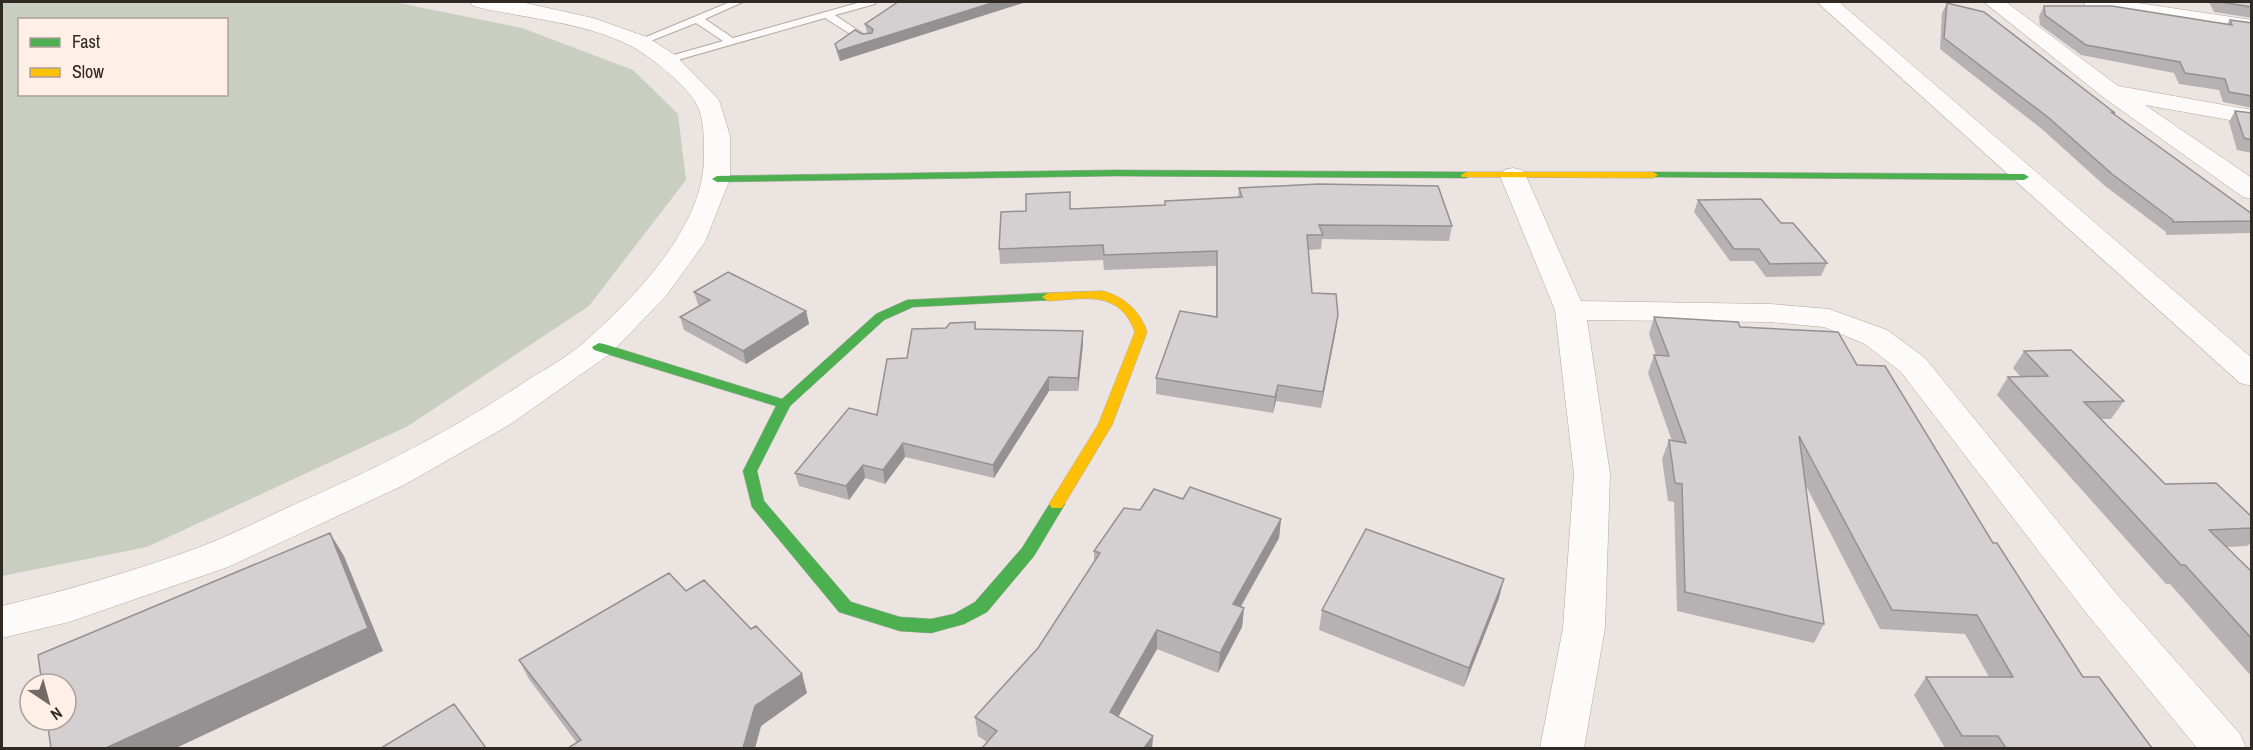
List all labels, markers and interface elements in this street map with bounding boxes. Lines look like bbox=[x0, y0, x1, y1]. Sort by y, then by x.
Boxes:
legend bbox=[18, 18, 228, 96]
text: Fast bbox=[72, 29, 100, 54]
text: Slow bbox=[72, 59, 104, 84]
north arrow bbox=[18, 672, 78, 732]
text: N bbox=[47, 702, 67, 726]

